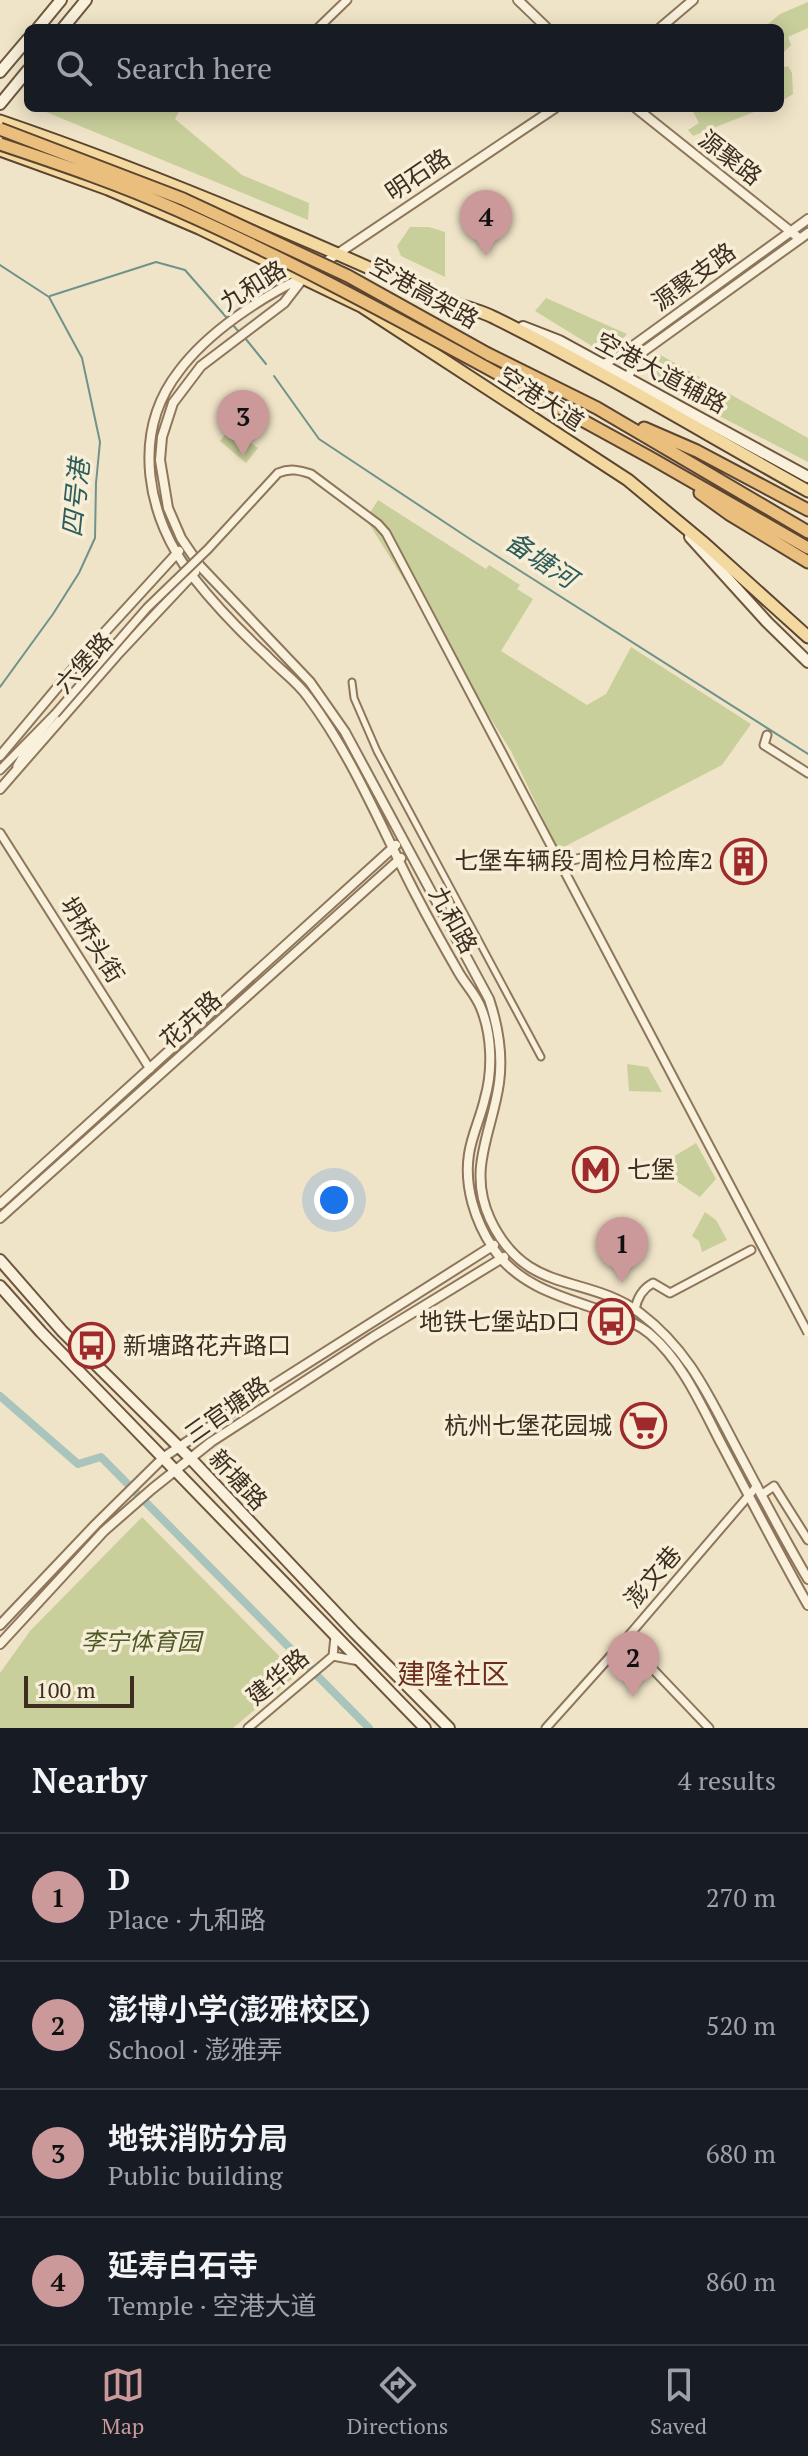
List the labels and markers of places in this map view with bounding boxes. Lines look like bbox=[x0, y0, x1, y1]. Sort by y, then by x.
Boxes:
pin: 4 bbox=[460, 190, 512, 256]
pin: 3 bbox=[217, 390, 269, 456]
building icon: 七堡车辆段 周检月检库2 bbox=[720, 837, 768, 885]
place label: 七堡车辆段 周检月检库2 bbox=[454, 844, 713, 876]
metro station icon: 七堡 bbox=[572, 1146, 620, 1194]
place label: 七堡 bbox=[627, 1153, 675, 1185]
pin: 1 bbox=[596, 1217, 648, 1283]
bus stop icon: 地铁七堡站D口 bbox=[587, 1298, 635, 1346]
place label: 地铁七堡站D口 bbox=[419, 1305, 580, 1337]
bus stop icon: 新塘路花卉路口 bbox=[68, 1322, 116, 1370]
place label: 新塘路花卉路口 bbox=[123, 1329, 291, 1361]
supermarket icon: 杭州七堡花园城 bbox=[619, 1402, 667, 1450]
place label: 杭州七堡花园城 bbox=[444, 1409, 612, 1441]
pin: 2 bbox=[607, 1631, 659, 1697]

